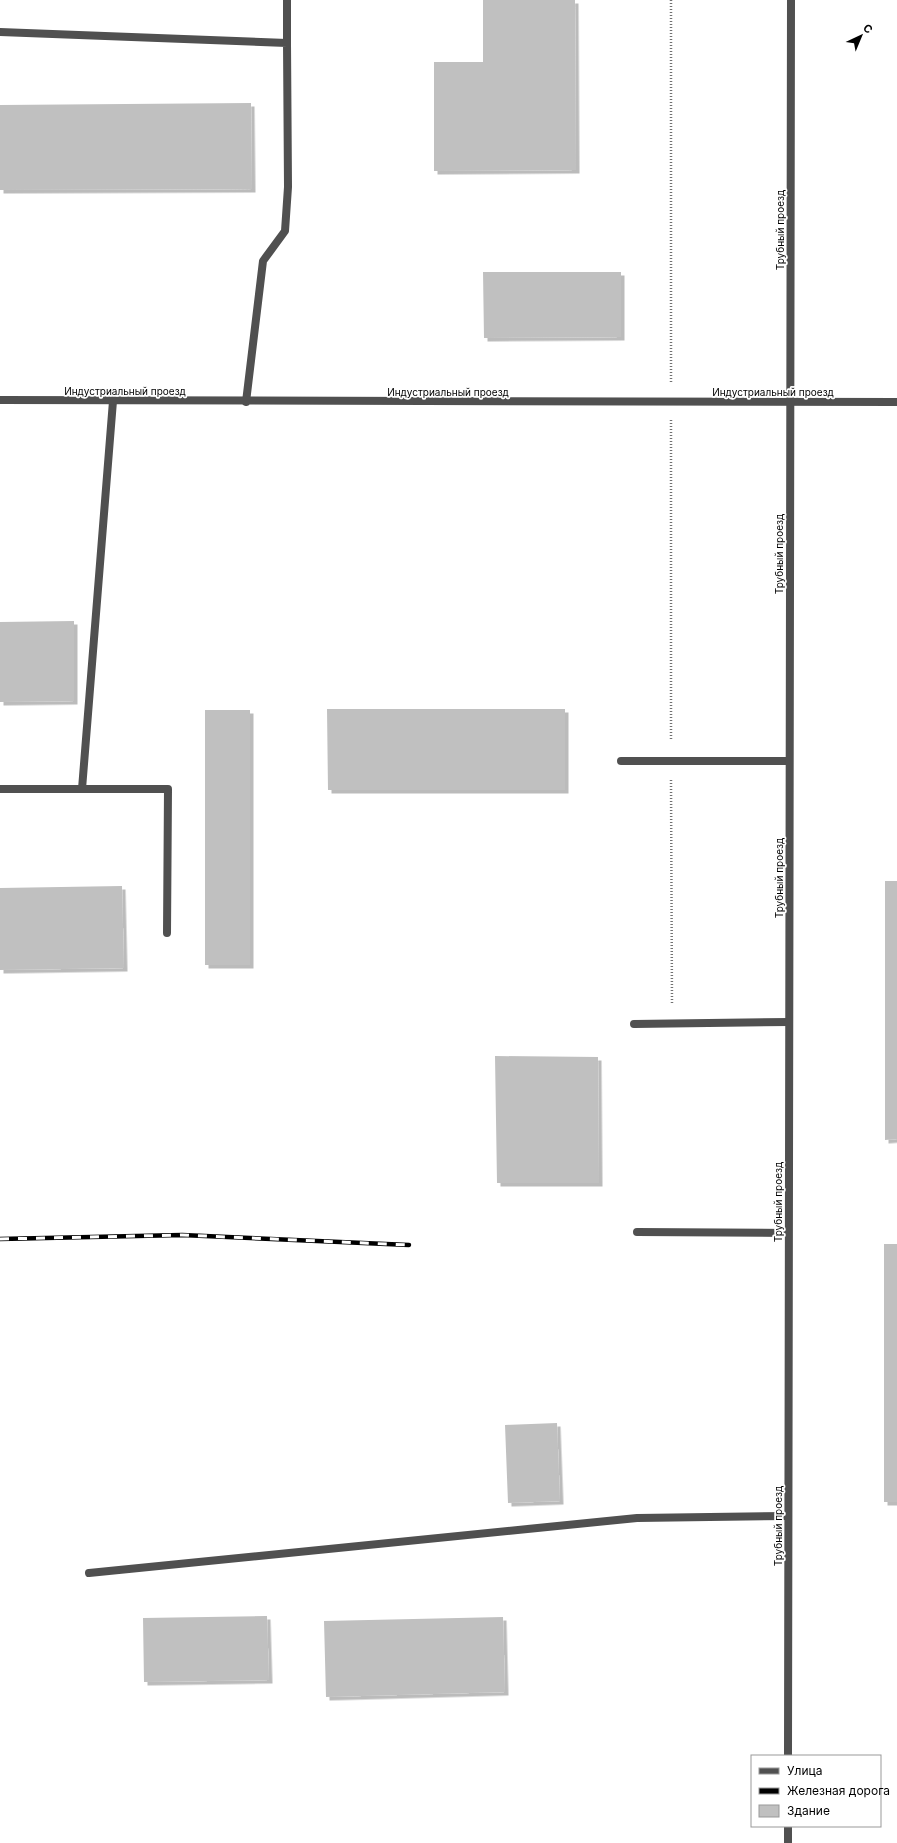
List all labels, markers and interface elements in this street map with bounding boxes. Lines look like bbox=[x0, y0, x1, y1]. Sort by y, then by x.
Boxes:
north arrow bbox=[841, 16, 881, 56]
text: С bbox=[860, 21, 876, 37]
street label: Трубный проезд bbox=[774, 190, 786, 270]
street label: Индустриальный проезд bbox=[64, 385, 186, 397]
street label: Индустриальный проезд bbox=[387, 386, 509, 398]
street label: Индустриальный проезд bbox=[712, 386, 834, 398]
street label: Трубный проезд bbox=[773, 514, 785, 594]
street label: Трубный проезд bbox=[773, 838, 785, 918]
street label: Трубный проезд bbox=[772, 1162, 784, 1242]
street label: Трубный проезд bbox=[772, 1486, 784, 1566]
legend bbox=[751, 1755, 881, 1827]
text: Улица bbox=[787, 1763, 822, 1778]
text: Железная дорога bbox=[787, 1783, 890, 1798]
text: Здание bbox=[787, 1803, 830, 1818]

